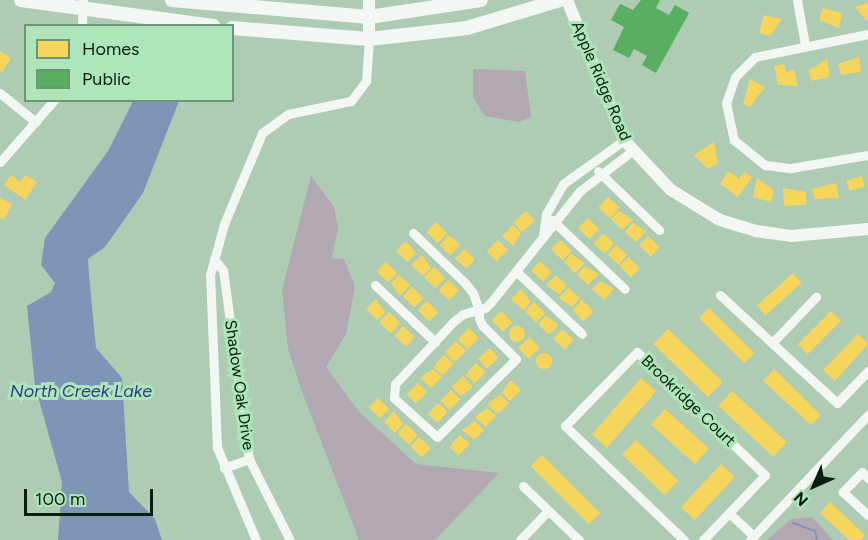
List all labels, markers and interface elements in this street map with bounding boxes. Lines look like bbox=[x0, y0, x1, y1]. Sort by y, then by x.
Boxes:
street label: Apple Ridge Road bbox=[567, 18, 635, 144]
legend bbox=[24, 24, 234, 102]
text: Homes bbox=[82, 38, 140, 60]
text: Public bbox=[82, 68, 131, 90]
street label: Shadow Oak Drive bbox=[220, 319, 258, 451]
street label: Brookridge Court bbox=[637, 351, 739, 451]
water label: North Creek Lake bbox=[10, 380, 152, 402]
north arrow bbox=[784, 456, 844, 516]
scale bar bbox=[27, 477, 156, 515]
text: 100 m bbox=[35, 488, 85, 510]
text: N bbox=[790, 488, 812, 510]

